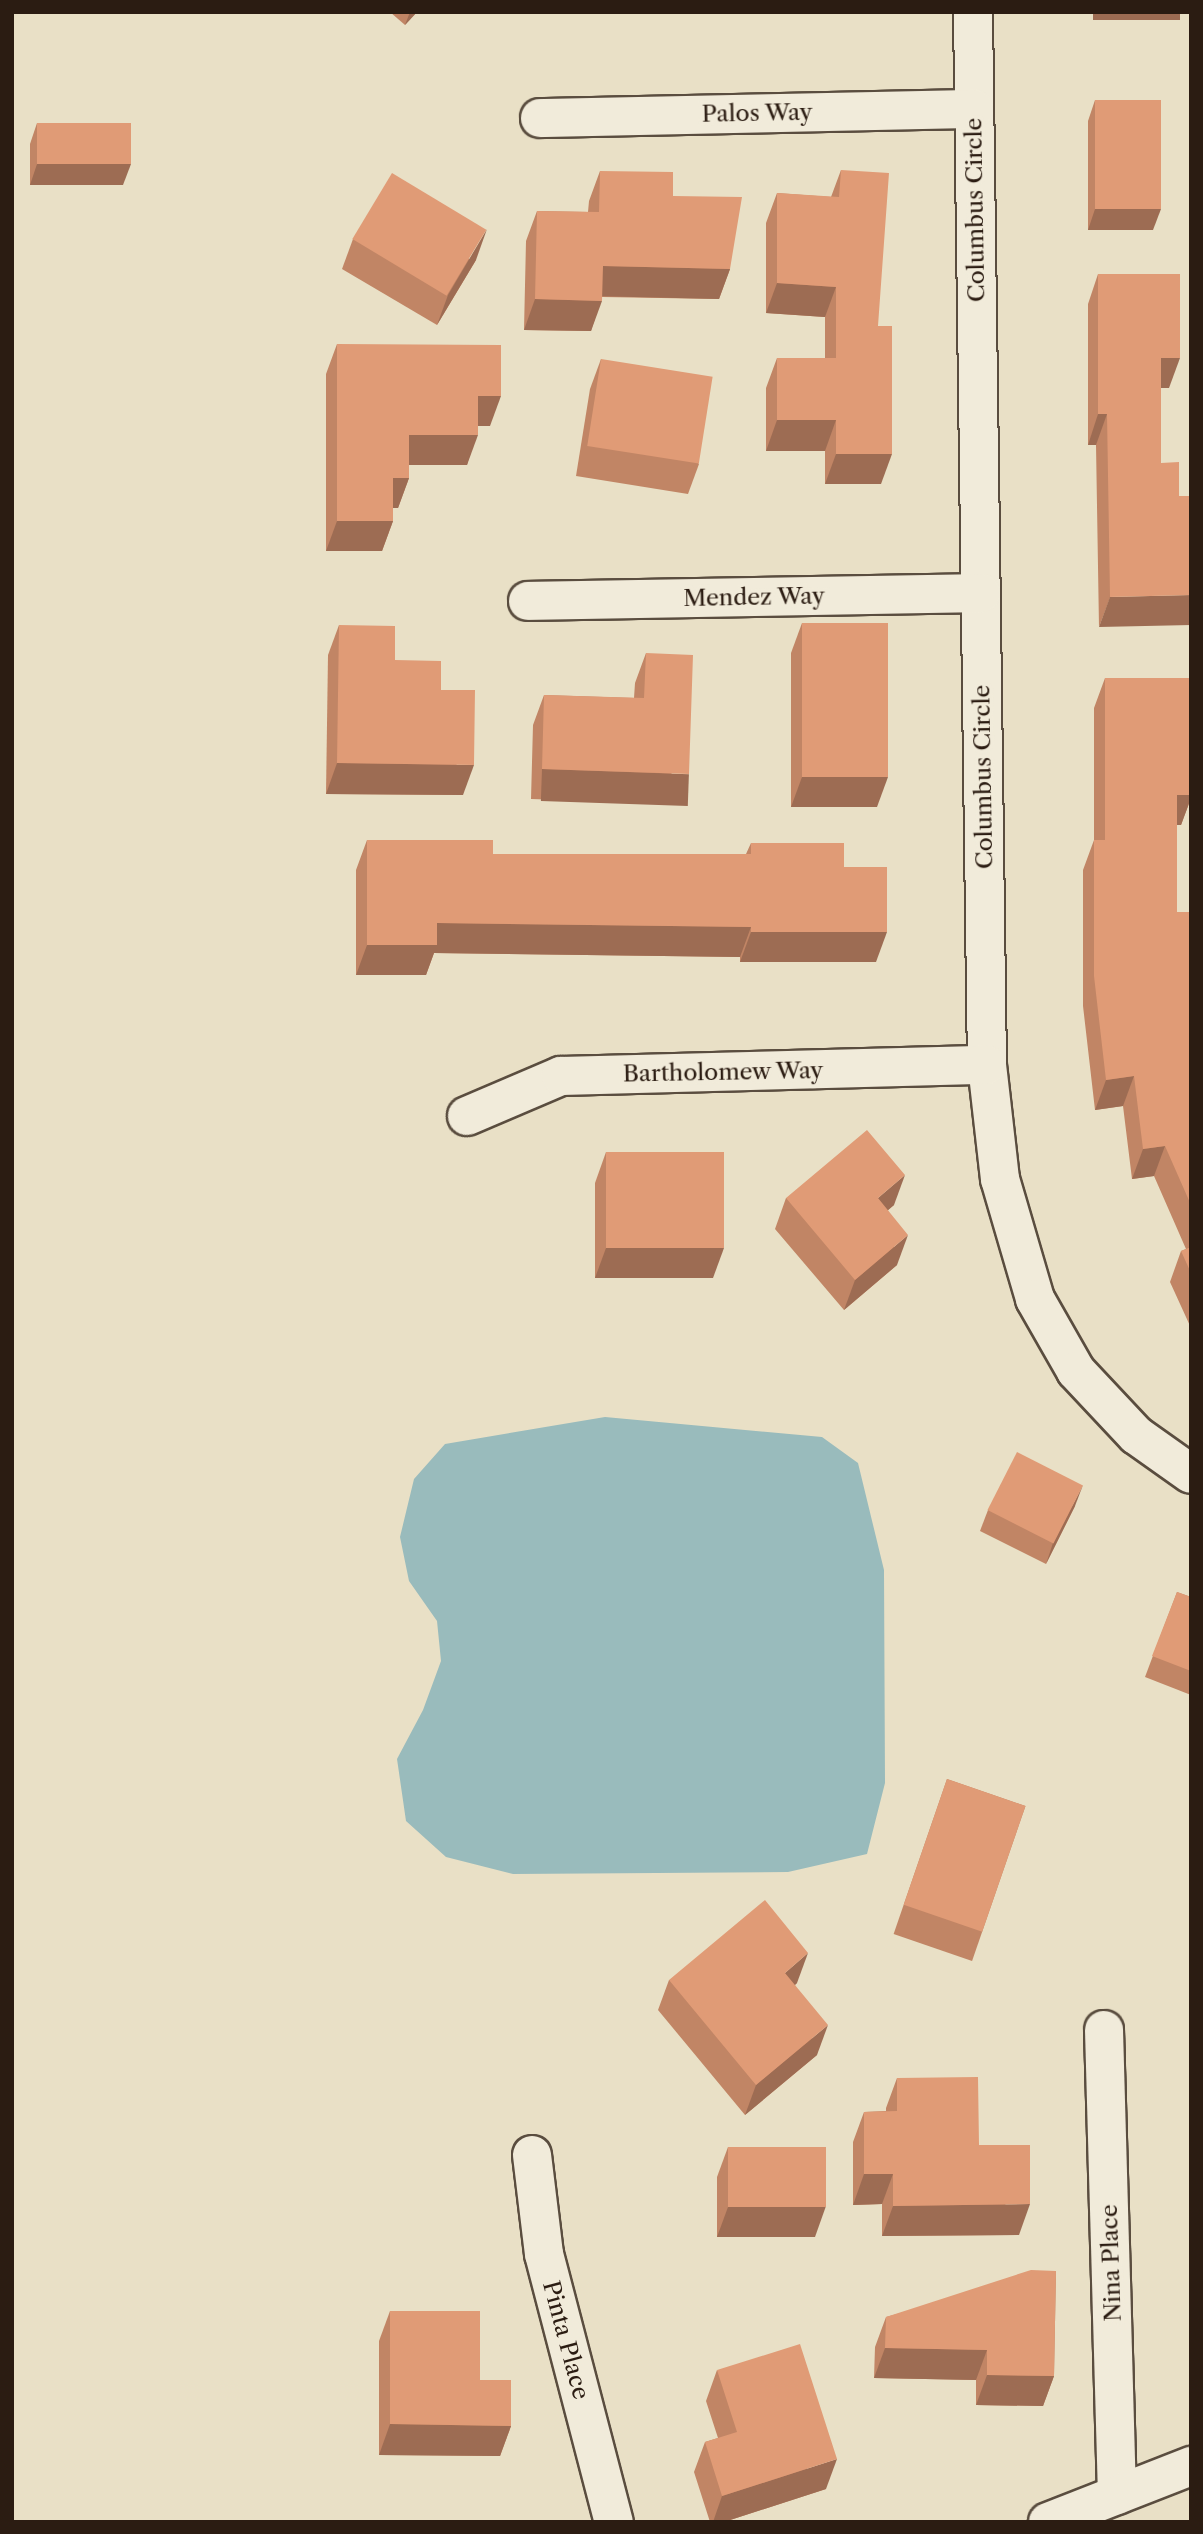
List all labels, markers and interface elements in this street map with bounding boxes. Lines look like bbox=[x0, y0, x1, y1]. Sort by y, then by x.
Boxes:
street label: Palos Way bbox=[701, 98, 813, 128]
street label: Columbus Circle bbox=[960, 118, 990, 302]
street label: Mendez Way bbox=[683, 582, 825, 612]
street label: Columbus Circle bbox=[968, 685, 998, 869]
street label: Bartholomew Way bbox=[622, 1056, 824, 1088]
street label: Nina Place bbox=[1095, 2204, 1127, 2322]
street label: Pinta Place bbox=[537, 2277, 595, 2403]

